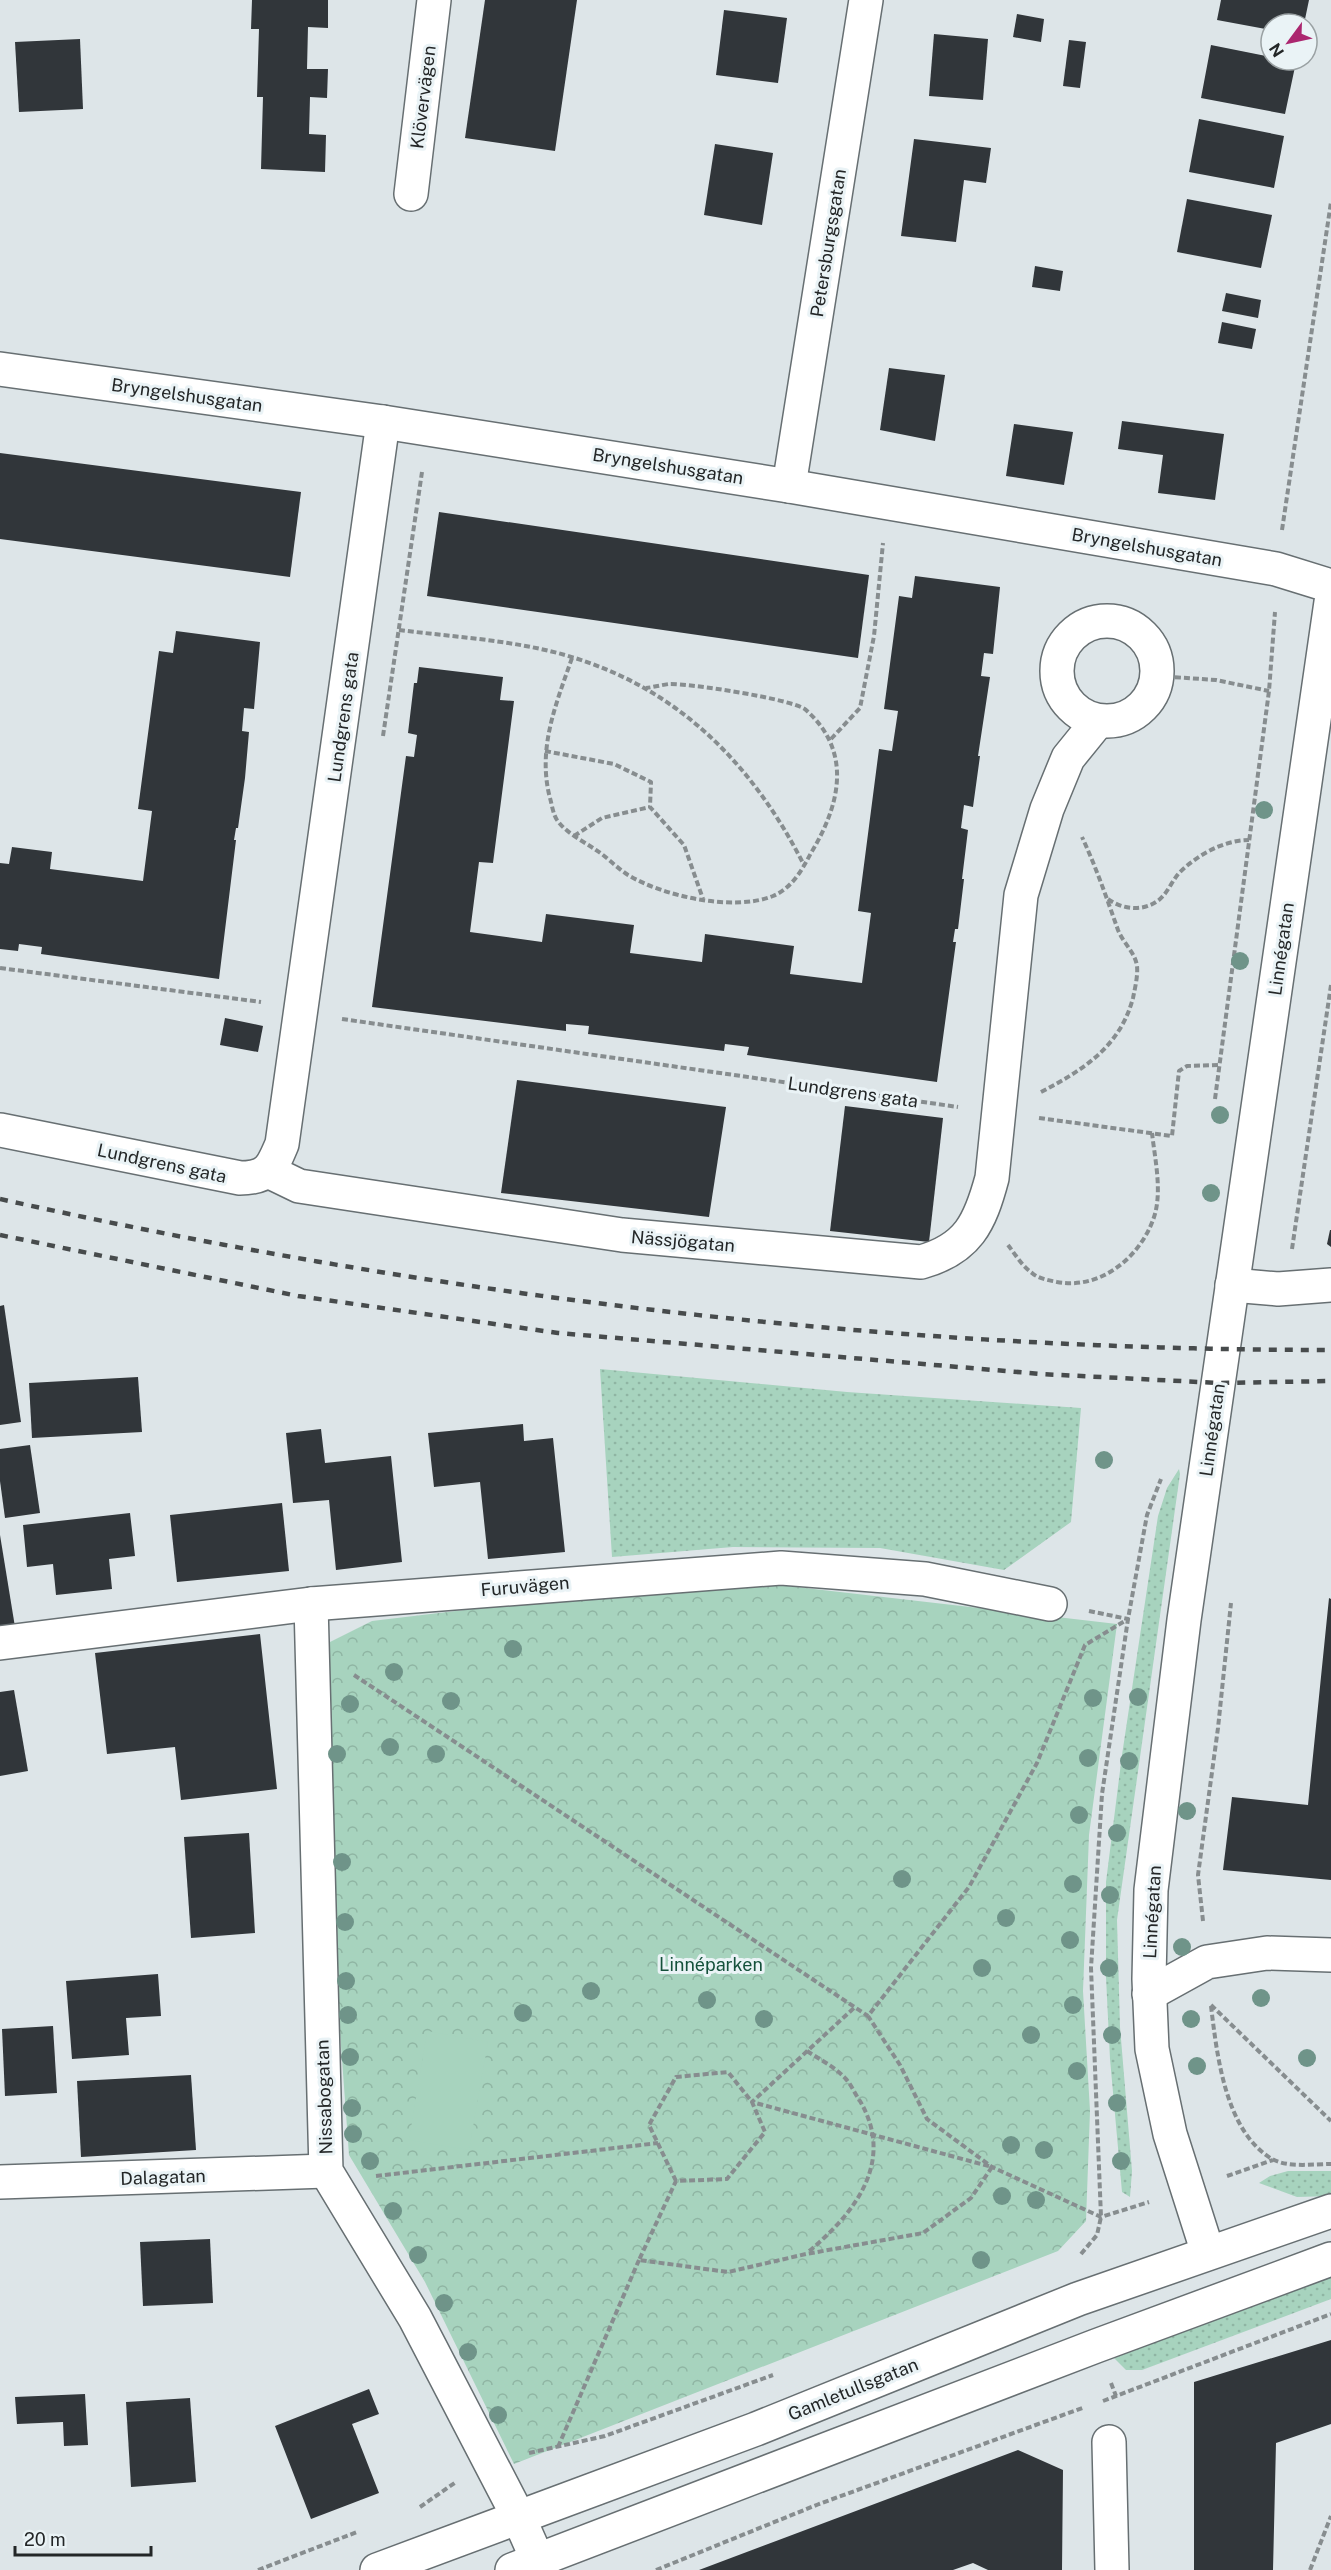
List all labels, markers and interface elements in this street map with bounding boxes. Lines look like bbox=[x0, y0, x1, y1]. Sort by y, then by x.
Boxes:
north arrow bbox=[1259, 12, 1319, 72]
text: N bbox=[1265, 39, 1288, 60]
street label: Klövervägen bbox=[406, 44, 440, 150]
street label: Petersburgsgatan bbox=[806, 167, 850, 319]
street label: Bryngelshusgatan bbox=[110, 374, 264, 416]
street label: Bryngelshusgatan bbox=[591, 444, 745, 488]
street label: Bryngelshusgatan bbox=[1070, 523, 1224, 571]
street label: Lundgrens gata bbox=[323, 650, 363, 784]
street label: Linnégatan bbox=[1264, 901, 1298, 997]
street label: Lundgrens gata bbox=[786, 1072, 920, 1112]
street label: Lundgrens gata bbox=[96, 1139, 228, 1187]
street label: Nässjögatan bbox=[630, 1226, 736, 1256]
street label: Linnégatan bbox=[1195, 1382, 1229, 1478]
street label: Furuvägen bbox=[480, 1572, 570, 1600]
street label: Linnégatan bbox=[1139, 1865, 1165, 1959]
park label: Linnéparken bbox=[659, 1954, 763, 1975]
street label: Nissabogatan bbox=[312, 2039, 336, 2155]
street label: Dalagatan bbox=[120, 2165, 206, 2189]
street label: Gamletullsgatan bbox=[785, 2353, 921, 2425]
scale bar bbox=[15, 2519, 152, 2557]
text: 20 m bbox=[24, 2529, 66, 2550]

